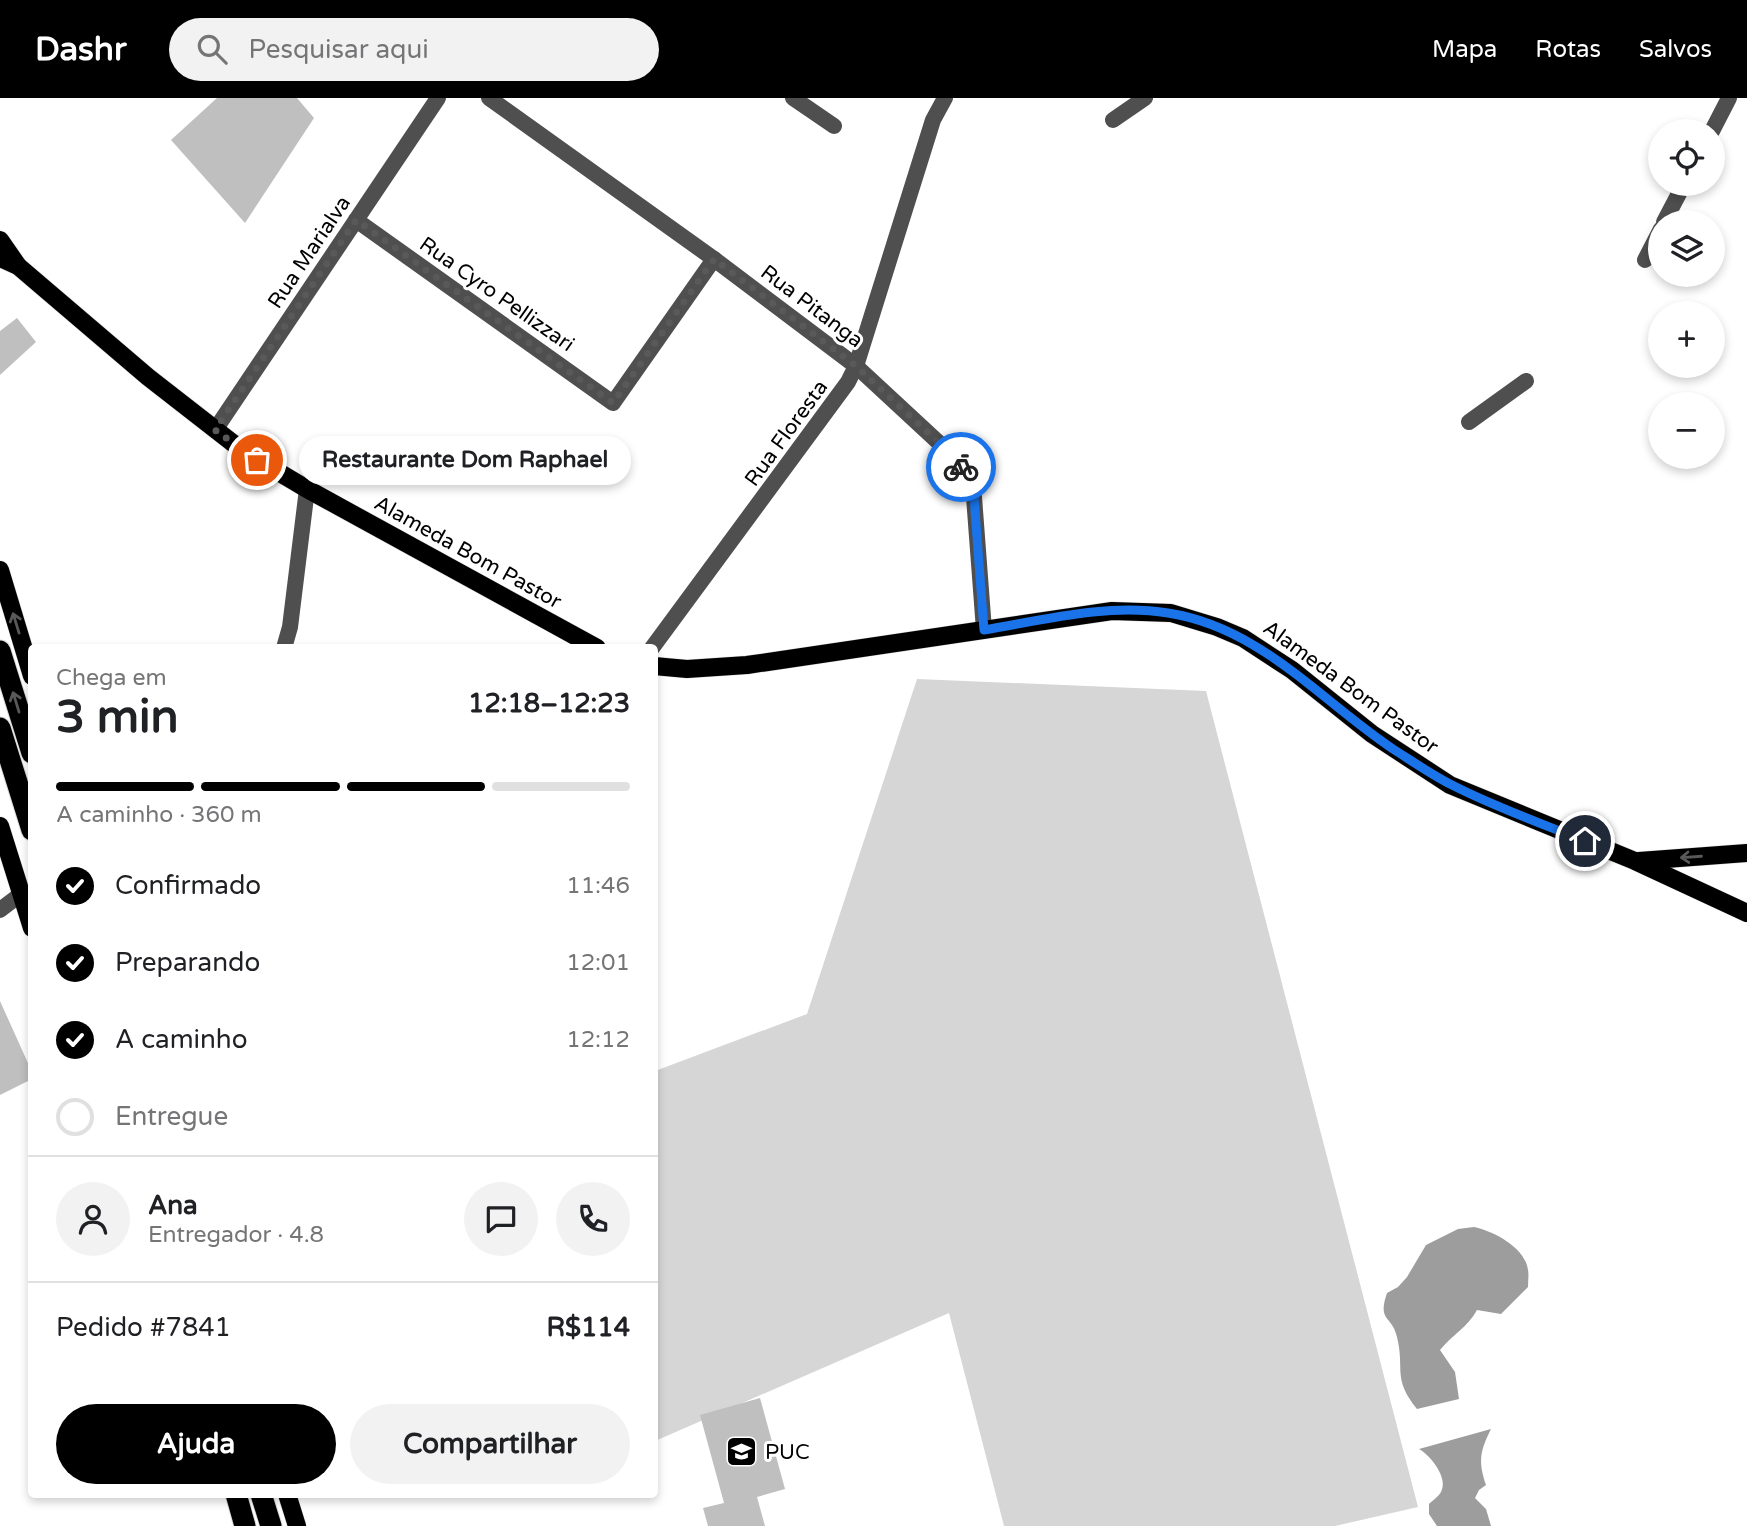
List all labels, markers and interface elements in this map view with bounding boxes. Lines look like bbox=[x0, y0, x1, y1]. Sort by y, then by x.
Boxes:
search box bbox=[169, 18, 659, 81]
text: Dashr bbox=[35, 30, 127, 69]
icon: search bbox=[193, 30, 231, 68]
text: Pesquisar aqui bbox=[249, 34, 429, 65]
text: Mapa bbox=[1432, 35, 1497, 64]
text: Rotas bbox=[1535, 35, 1601, 64]
text: Salvos bbox=[1639, 35, 1712, 64]
map controls bbox=[1648, 119, 1725, 469]
button: locate bbox=[1648, 119, 1725, 196]
street label: Rua Marialva bbox=[263, 191, 356, 313]
button: layers bbox=[1648, 210, 1725, 287]
street label: Rua Cyro Pellizzari bbox=[415, 232, 579, 357]
street label: Rua Pitanga bbox=[756, 260, 868, 353]
button: + bbox=[1648, 301, 1725, 378]
street label: Rua Floresta bbox=[740, 375, 833, 491]
button: − bbox=[1648, 392, 1725, 469]
pin bbox=[227, 430, 287, 490]
courier bbox=[926, 432, 996, 502]
callout: Restaurante Dom Raphael bbox=[299, 436, 632, 484]
icon: bag bbox=[238, 441, 276, 479]
text: Restaurante Dom Raphael bbox=[322, 446, 608, 474]
icon: bike bbox=[942, 448, 980, 486]
street label: Alameda Bom Pastor bbox=[370, 491, 566, 614]
one-way arrow bbox=[8, 612, 21, 634]
street label: Alameda Bom Pastor bbox=[1258, 615, 1443, 759]
text: Chega em bbox=[56, 664, 167, 692]
text: 12:18–12:23 bbox=[468, 688, 630, 719]
text: 3 min bbox=[56, 690, 179, 745]
one-way arrow bbox=[8, 692, 21, 714]
text: A caminho · 360 m bbox=[56, 801, 262, 829]
pin bbox=[1555, 811, 1615, 871]
icon: home bbox=[1566, 822, 1604, 860]
one-way arrow bbox=[1680, 851, 1703, 864]
icon: check bbox=[56, 867, 94, 905]
text: Confirmado bbox=[115, 870, 261, 901]
text: 11:46 bbox=[566, 872, 630, 900]
icon: check bbox=[56, 944, 94, 982]
text: Preparando bbox=[115, 947, 260, 978]
text: 12:01 bbox=[566, 949, 630, 977]
icon: check bbox=[56, 1021, 94, 1059]
text: A caminho bbox=[115, 1024, 247, 1055]
text: 12:12 bbox=[566, 1026, 630, 1054]
text: Entregue bbox=[115, 1101, 228, 1132]
button: person bbox=[56, 1182, 130, 1256]
button: chat bbox=[464, 1182, 538, 1256]
button: phone bbox=[556, 1182, 630, 1256]
text: Ana bbox=[148, 1190, 198, 1221]
text: Entregador · 4.8 bbox=[148, 1221, 324, 1249]
text: Pedido #7841 bbox=[56, 1312, 231, 1343]
text: R$114 bbox=[546, 1312, 630, 1343]
button: Ajuda bbox=[56, 1404, 336, 1484]
button: Compartilhar bbox=[350, 1404, 630, 1484]
school or university icon: PUC bbox=[725, 1435, 759, 1469]
place label: PUC bbox=[765, 1440, 810, 1465]

